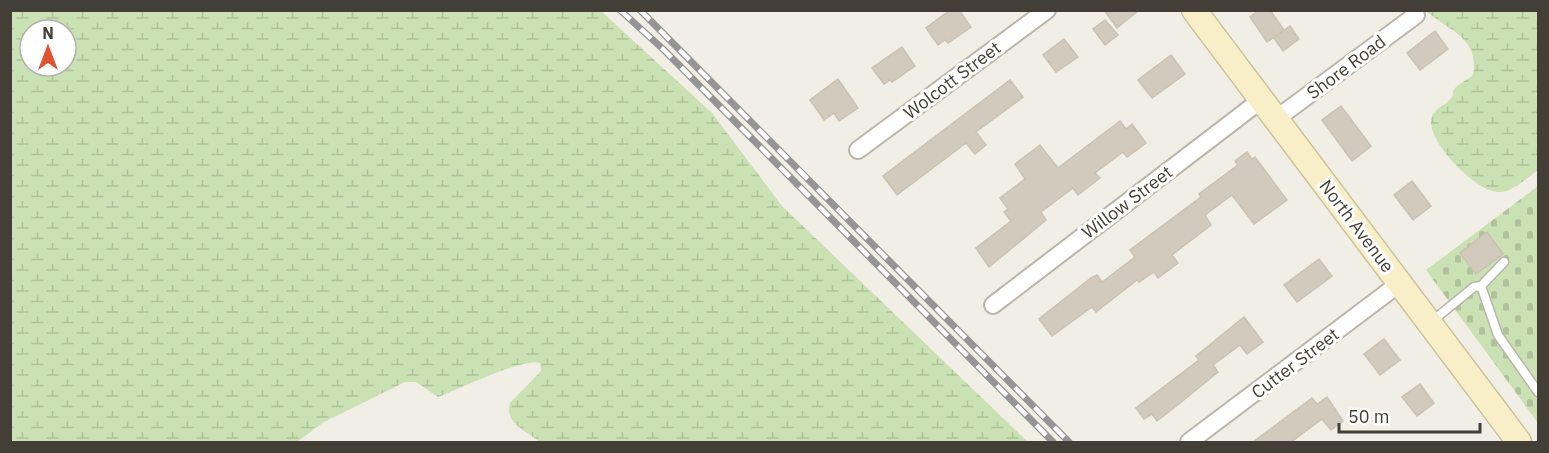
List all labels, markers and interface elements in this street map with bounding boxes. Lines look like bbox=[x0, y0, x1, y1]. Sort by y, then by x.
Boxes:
north arrow bbox=[18, 18, 78, 78]
text: N bbox=[42, 23, 54, 43]
street label: Shore Road bbox=[1302, 30, 1390, 104]
street label: Wolcott Street bbox=[899, 36, 1005, 124]
street label: Willow Street bbox=[1077, 160, 1177, 244]
street label: North Avenue bbox=[1315, 175, 1399, 277]
street label: Cutter Street bbox=[1247, 323, 1343, 403]
scale bar bbox=[1339, 396, 1480, 434]
text: 50 m bbox=[1348, 405, 1390, 428]

